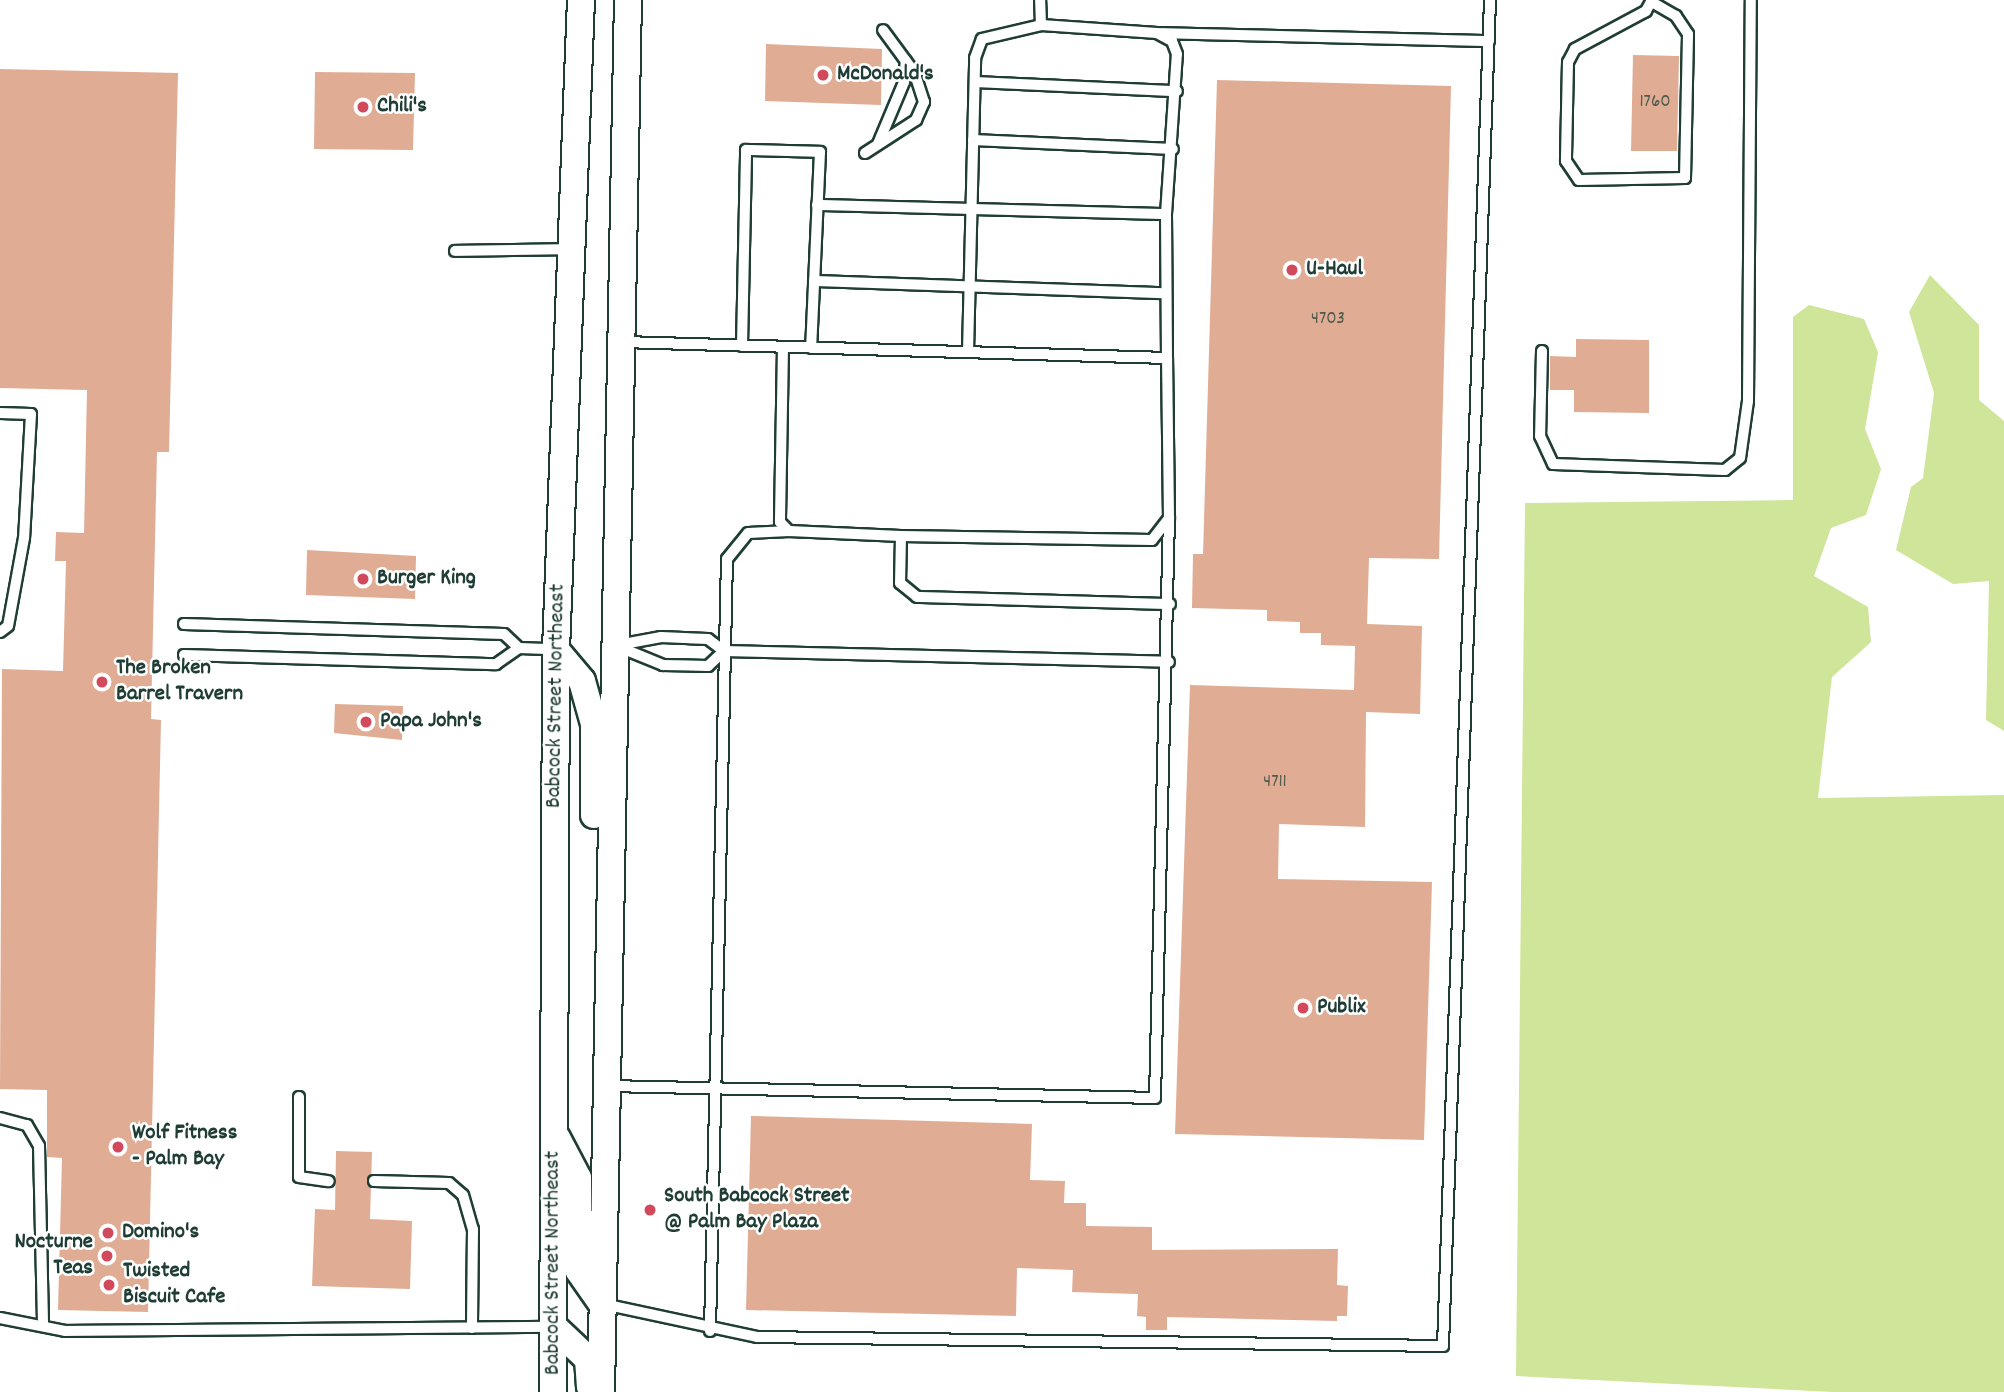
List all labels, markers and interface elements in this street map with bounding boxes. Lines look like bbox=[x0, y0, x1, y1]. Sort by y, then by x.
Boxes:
place label: McDonald's bbox=[837, 61, 934, 89]
marker: McDonald's bbox=[815, 67, 831, 83]
house number: 1760 bbox=[1639, 92, 1671, 114]
place label: Chili's bbox=[377, 93, 427, 121]
marker: Chili's bbox=[355, 99, 371, 115]
place label: U-Haul bbox=[1306, 256, 1363, 284]
marker: U-Haul bbox=[1284, 262, 1300, 278]
house number: 4703 bbox=[1311, 309, 1345, 331]
place label: Burger King bbox=[377, 565, 476, 593]
marker: Burger King bbox=[355, 571, 371, 587]
street label: Babcock Street Northeast bbox=[541, 584, 573, 808]
place label: The Broken Barrel Travern bbox=[116, 655, 243, 709]
marker: The Broken Barrel Travern bbox=[94, 674, 110, 690]
place label: Papa John's bbox=[380, 708, 482, 736]
marker: Papa John's bbox=[358, 714, 374, 730]
house number: 4711 bbox=[1263, 772, 1287, 794]
place label: Publix bbox=[1317, 994, 1366, 1022]
marker: Publix bbox=[1295, 1000, 1311, 1016]
place label: Wolf Fitness - Palm Bay bbox=[132, 1120, 237, 1174]
marker: Wolf Fitness - Palm Bay bbox=[110, 1139, 126, 1155]
street label: Babcock Street Northeast bbox=[540, 1151, 568, 1375]
place label: South Babcock Street @ Palm Bay Plaza bbox=[664, 1183, 850, 1237]
marker: South Babcock Street @ Palm Bay Plaza bbox=[642, 1202, 658, 1218]
place label: Domino's bbox=[122, 1219, 199, 1247]
marker: Domino's bbox=[100, 1225, 116, 1241]
place label: Nocturne Teas bbox=[14, 1229, 93, 1283]
marker: Nocturne Teas bbox=[99, 1248, 115, 1264]
place label: Twisted Biscuit Cafe bbox=[123, 1258, 225, 1312]
marker: Twisted Biscuit Cafe bbox=[101, 1277, 117, 1293]

